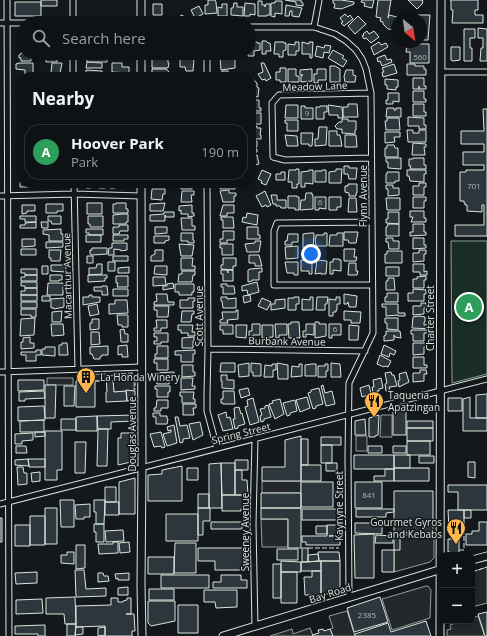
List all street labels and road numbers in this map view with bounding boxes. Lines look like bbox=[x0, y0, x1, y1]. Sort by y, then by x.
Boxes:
street label: Meadow Lane bbox=[282, 78, 348, 94]
street label: Flynn Avenue bbox=[356, 164, 370, 227]
street label: Macarthur Avenue bbox=[59, 232, 75, 319]
street label: Scott Avenue bbox=[192, 285, 206, 346]
street label: Charter Street bbox=[423, 285, 437, 351]
street label: Burbank Avenue bbox=[248, 333, 326, 349]
street label: Douglas Avenue bbox=[125, 396, 139, 472]
street label: Spring Street bbox=[210, 419, 272, 447]
street label: Kaynyne Street bbox=[332, 471, 346, 541]
street label: Sweeney Avenue bbox=[238, 492, 252, 571]
street label: Bay Road bbox=[307, 580, 353, 606]

